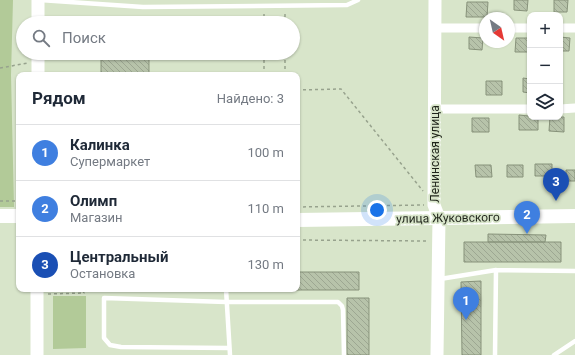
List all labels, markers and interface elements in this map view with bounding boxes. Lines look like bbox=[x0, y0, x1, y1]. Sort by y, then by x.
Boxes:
north arrow bbox=[479, 12, 515, 48]
map controls bbox=[527, 12, 563, 120]
button: + bbox=[527, 12, 563, 48]
search box bbox=[16, 16, 300, 60]
icon: search bbox=[30, 27, 52, 49]
text: Поиск bbox=[62, 29, 106, 47]
button: − bbox=[527, 48, 563, 84]
button: layers bbox=[527, 84, 563, 120]
text: Рядом bbox=[32, 88, 86, 108]
text: Найдено: 3 bbox=[217, 91, 284, 106]
street label: Ленинская улица bbox=[428, 105, 442, 203]
text: Калинка bbox=[70, 136, 130, 154]
text: 1 bbox=[41, 145, 49, 160]
text: 100 m bbox=[247, 145, 284, 160]
text: Супермаркет bbox=[70, 154, 150, 169]
pin: 3 bbox=[543, 168, 569, 201]
text: Олимп bbox=[70, 192, 117, 210]
your location bbox=[367, 200, 387, 220]
text: 2 bbox=[41, 201, 49, 216]
text: 110 m bbox=[247, 201, 284, 216]
pin: 2 bbox=[514, 201, 540, 234]
text: Магазин bbox=[70, 210, 123, 225]
street label: улица Жуковского bbox=[396, 210, 500, 226]
text: Центральный bbox=[70, 248, 168, 266]
text: 3 bbox=[41, 257, 49, 272]
text: 130 m bbox=[247, 257, 284, 272]
text: Остановка bbox=[70, 266, 135, 281]
pin: 1 bbox=[453, 287, 479, 320]

